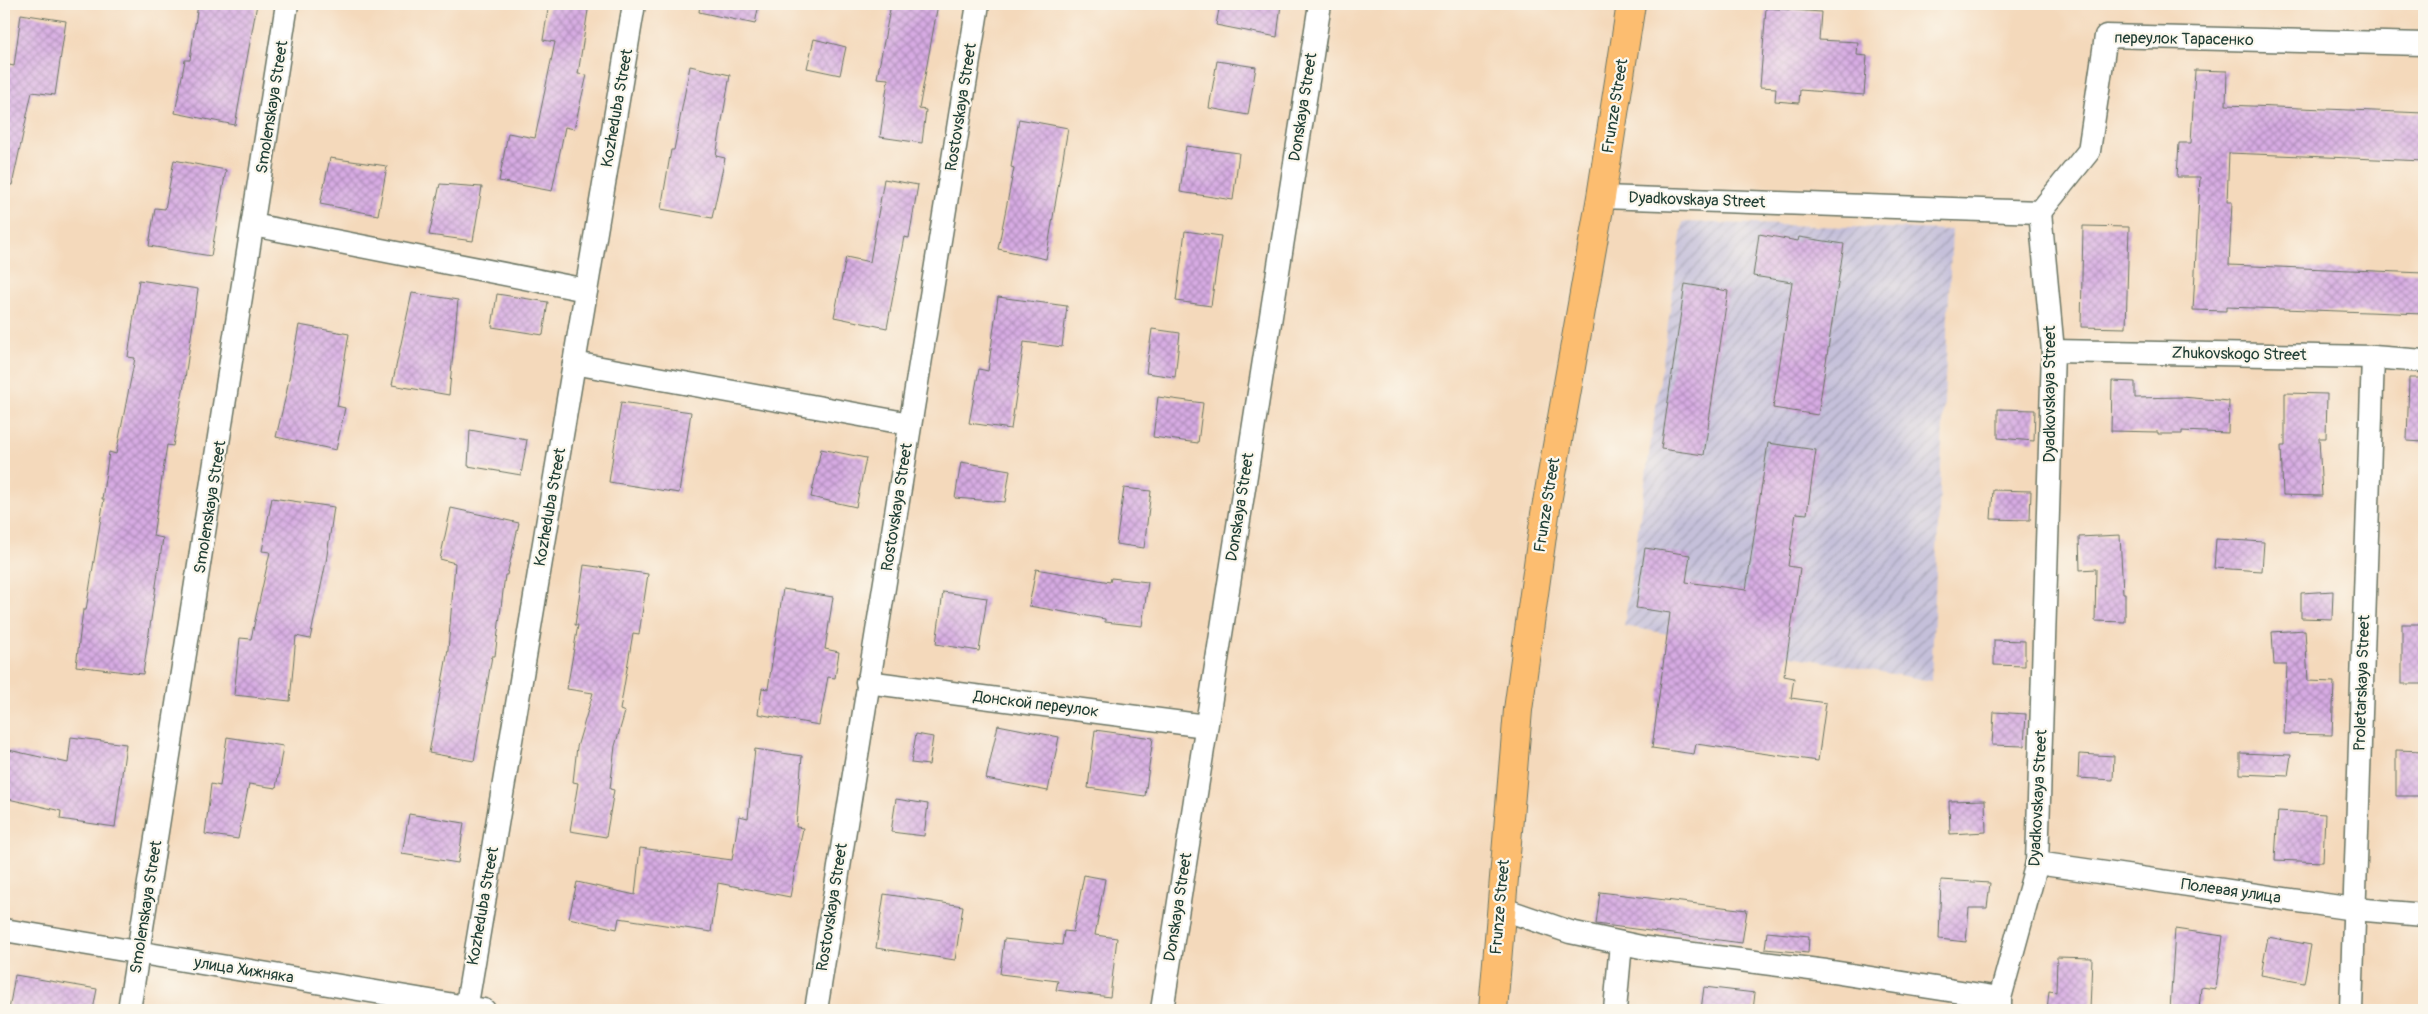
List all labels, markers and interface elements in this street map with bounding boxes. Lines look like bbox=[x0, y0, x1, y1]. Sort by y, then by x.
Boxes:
street label: переулок Тарасенко bbox=[2114, 28, 2254, 50]
street label: Smolenskaya Street bbox=[252, 38, 292, 175]
street label: Rostovskaya Street bbox=[941, 41, 981, 173]
street label: Kozheduba Street bbox=[597, 47, 637, 169]
street label: Donskaya Street bbox=[1285, 51, 1322, 163]
street label: Frunze Street bbox=[1598, 57, 1632, 155]
street label: Dyadkovskaya Street bbox=[1628, 188, 1766, 212]
street label: Dyadkovskaya Street bbox=[2040, 325, 2060, 463]
street label: Zhukovskogo Street bbox=[2171, 343, 2307, 365]
street label: Smolenskaya Street bbox=[190, 438, 230, 575]
street label: Rostovskaya Street bbox=[877, 441, 917, 573]
street label: Kozheduba Street bbox=[530, 446, 570, 568]
street label: Donskaya Street bbox=[1222, 451, 1259, 563]
street label: Frunze Street bbox=[1530, 456, 1564, 554]
street label: Proletarskaya Street bbox=[2350, 614, 2374, 751]
street label: Донской переулок bbox=[971, 686, 1100, 722]
street label: Dyadkovskaya Street bbox=[2024, 729, 2052, 867]
street label: Smolenskaya Street bbox=[126, 838, 166, 975]
street label: Rostovskaya Street bbox=[812, 841, 852, 973]
street label: Kozheduba Street bbox=[463, 845, 503, 967]
street label: Donskaya Street bbox=[1160, 851, 1197, 963]
street label: Frunze Street bbox=[1486, 858, 1514, 955]
street label: Полевая улица bbox=[2180, 874, 2282, 908]
street label: улица Хижняка bbox=[192, 952, 295, 988]

